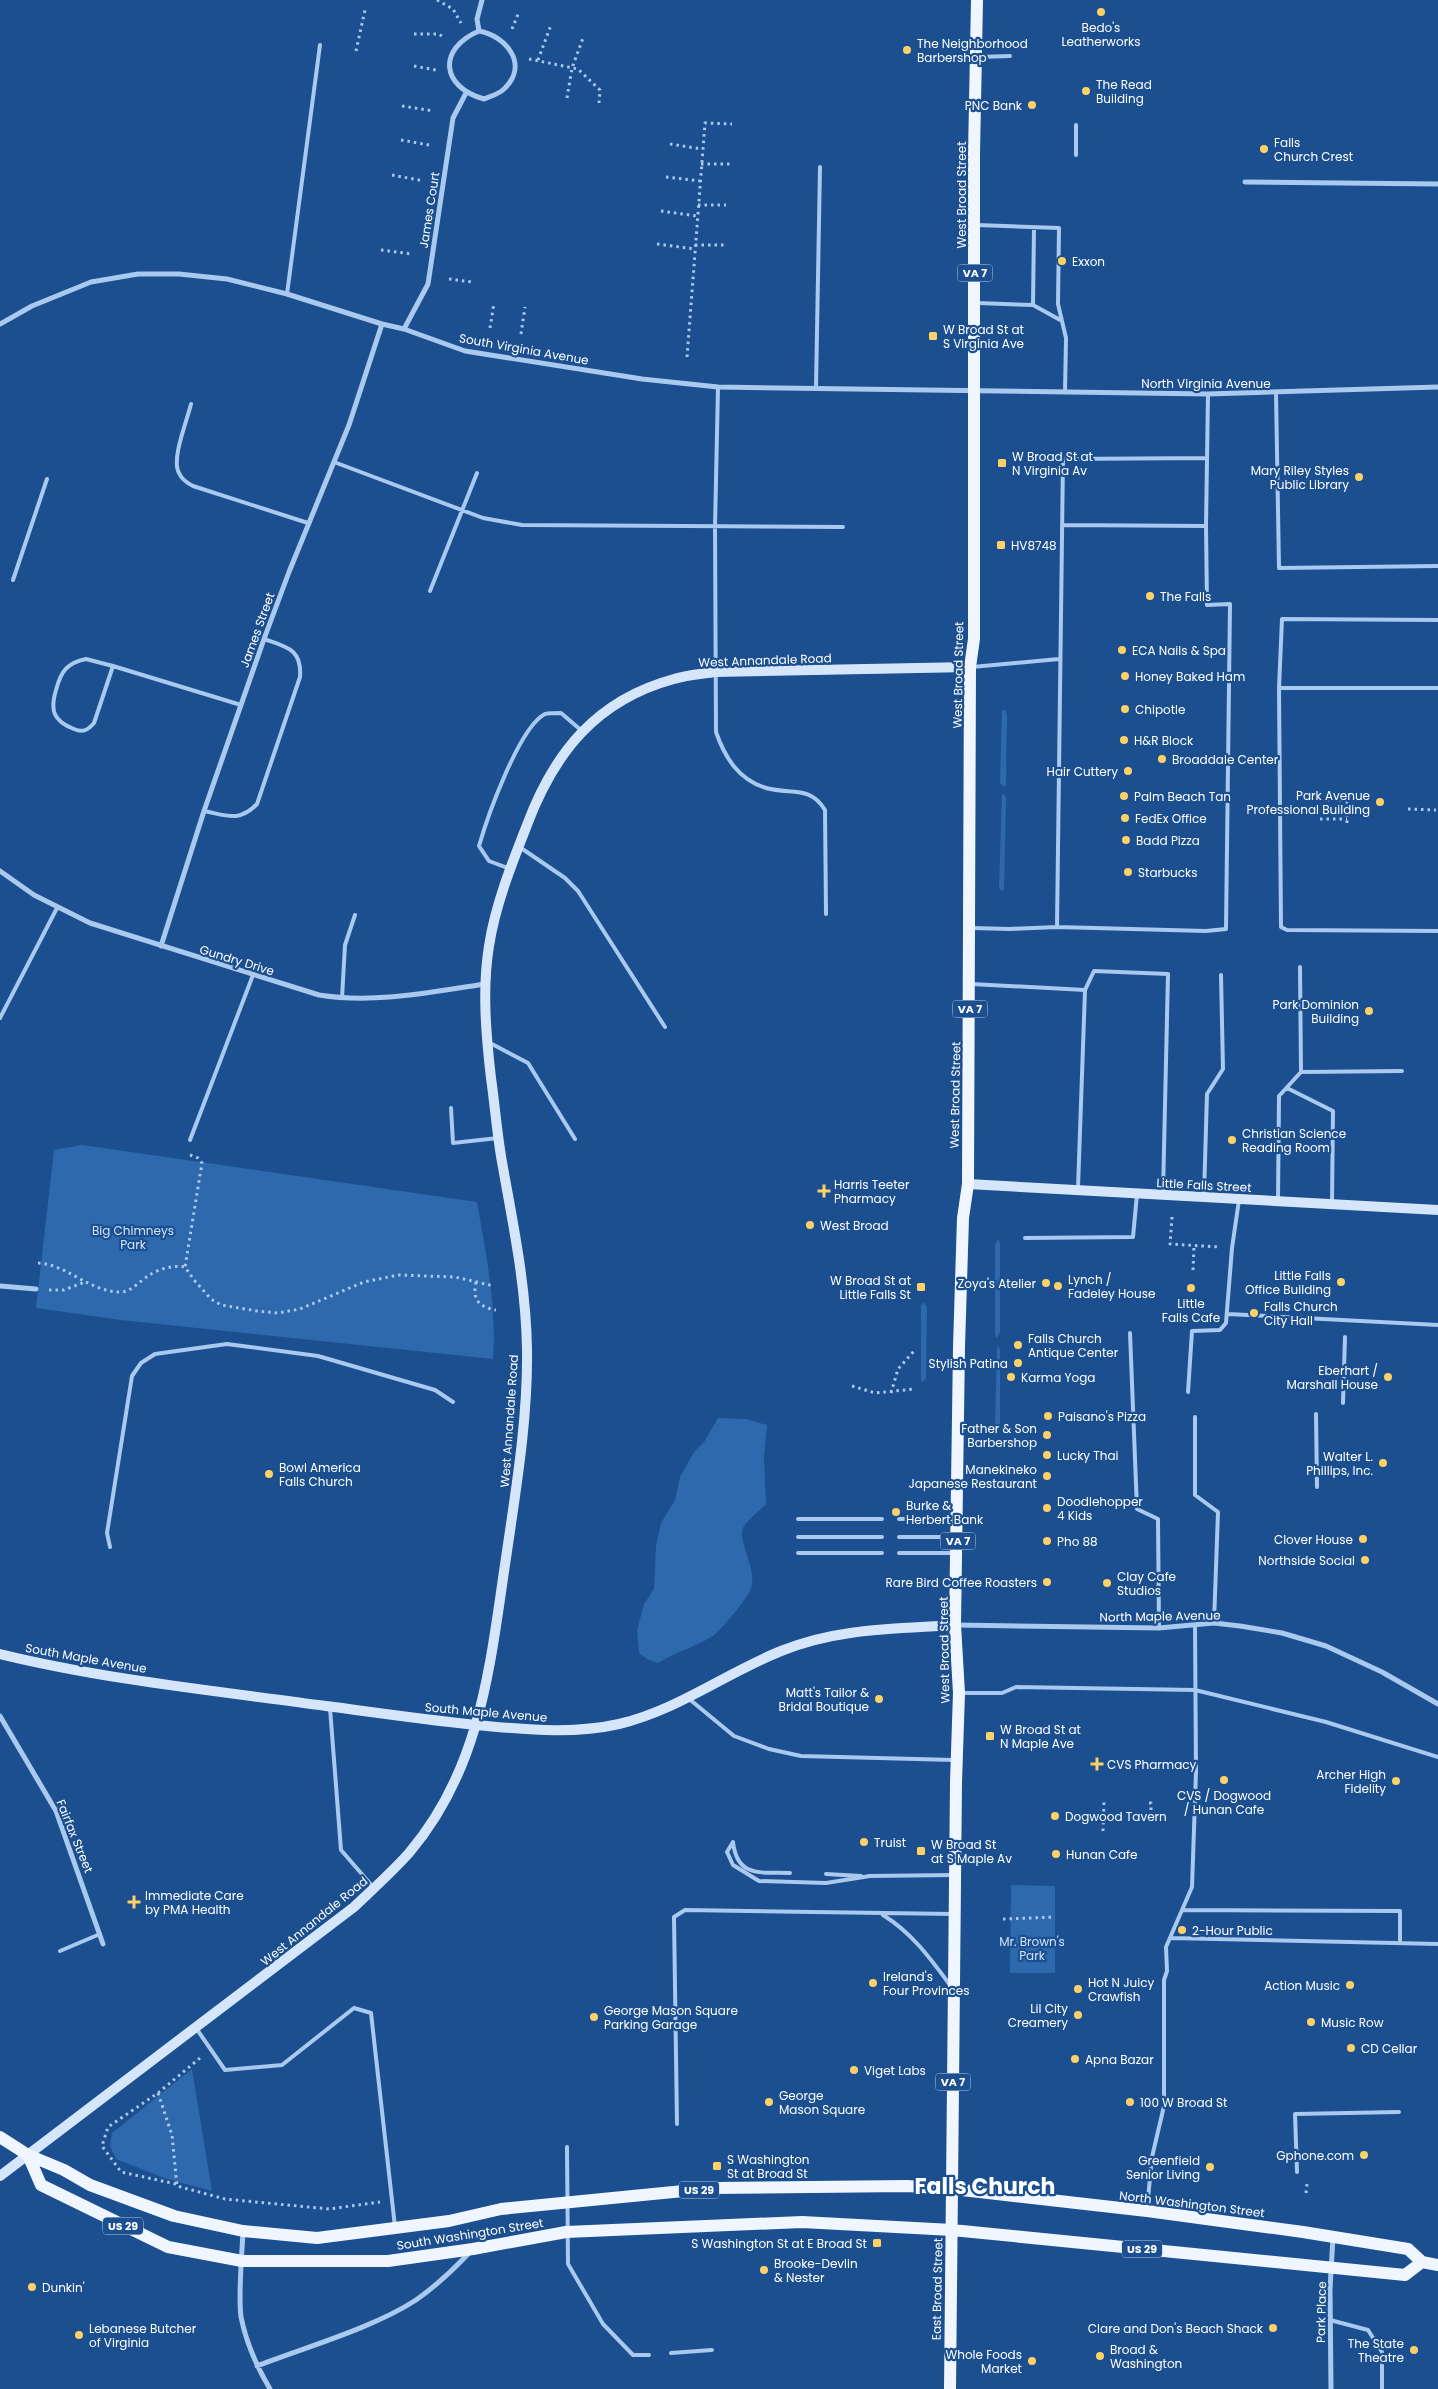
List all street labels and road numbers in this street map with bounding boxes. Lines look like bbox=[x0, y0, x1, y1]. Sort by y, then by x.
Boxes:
street label: West Broad Street bbox=[953, 141, 970, 249]
street label: James Court bbox=[415, 171, 443, 249]
road number: VA 7 bbox=[958, 264, 992, 282]
street label: South Virginia Avenue bbox=[458, 329, 590, 369]
street label: North Virginia Avenue bbox=[1141, 375, 1271, 392]
street label: James Street bbox=[236, 590, 278, 670]
street label: West Broad Street bbox=[949, 621, 967, 729]
street label: West Annandale Road bbox=[698, 649, 832, 671]
street label: Gundry Drive bbox=[198, 941, 276, 979]
road number: VA 7 bbox=[952, 1001, 988, 1018]
street label: West Broad Street bbox=[946, 1041, 964, 1149]
street label: Little Falls Street bbox=[1156, 1174, 1252, 1196]
street label: West Annandale Road bbox=[496, 1354, 522, 1488]
road number: VA 7 bbox=[940, 1532, 976, 1550]
street label: West Broad Street bbox=[935, 1596, 953, 1704]
street label: North Maple Avenue bbox=[1099, 1606, 1221, 1626]
street label: South Maple Avenue bbox=[24, 1639, 148, 1677]
street label: South Maple Avenue bbox=[424, 1698, 548, 1726]
street label: Fairfax Street bbox=[53, 1797, 97, 1875]
street label: West Annandale Road bbox=[257, 1872, 371, 1970]
road number: VA 7 bbox=[936, 2074, 970, 2090]
road number: US 29 bbox=[679, 2182, 719, 2198]
street label: North Washington Street bbox=[1118, 2187, 1266, 2221]
street label: South Washington Street bbox=[395, 2214, 545, 2254]
road number: US 29 bbox=[103, 2218, 143, 2234]
street label: East Broad Street bbox=[928, 2238, 946, 2340]
road number: US 29 bbox=[1122, 2240, 1162, 2258]
street label: Park Place bbox=[1312, 2281, 1330, 2343]

